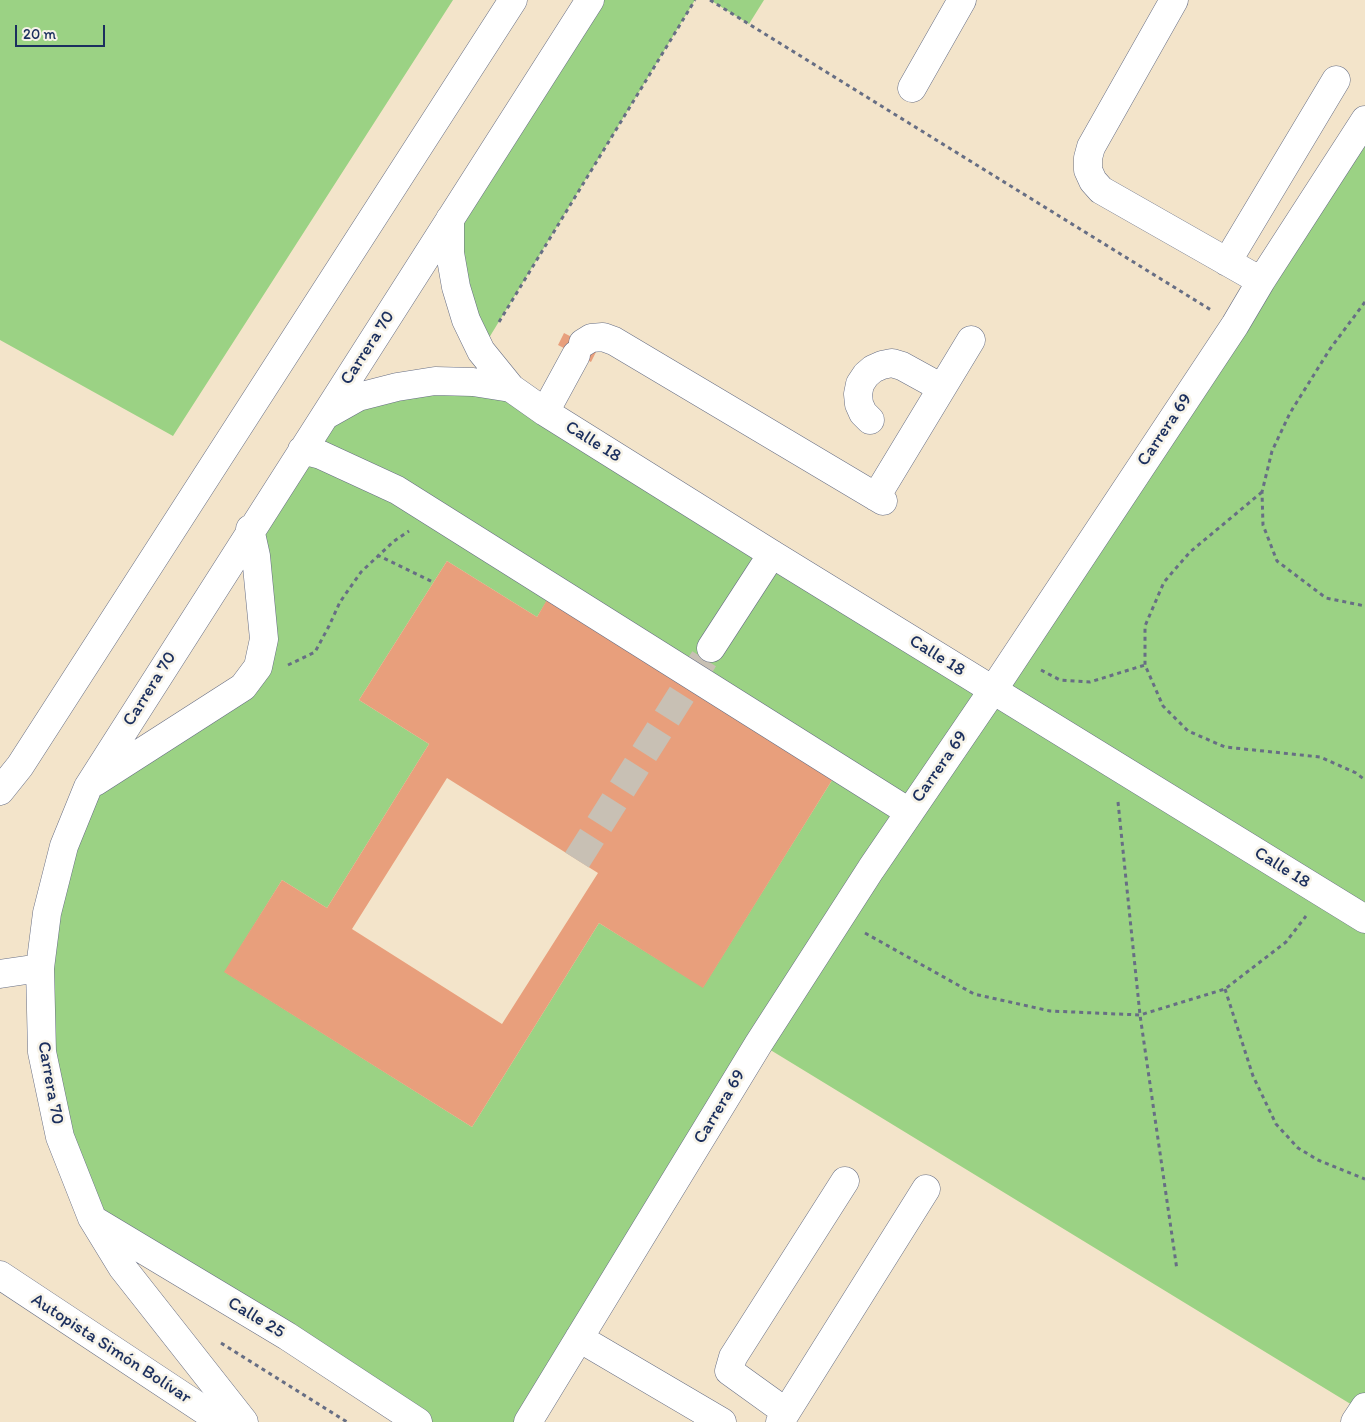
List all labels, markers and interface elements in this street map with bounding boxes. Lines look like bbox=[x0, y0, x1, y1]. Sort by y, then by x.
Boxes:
scale bar bbox=[18, 15, 108, 47]
text: 20 m bbox=[23, 25, 56, 43]
street label: Carrera 70 bbox=[336, 307, 400, 389]
street label: Carrera 69 bbox=[1133, 390, 1197, 470]
street label: Calle 18 bbox=[561, 416, 625, 468]
street label: Calle 18 bbox=[905, 630, 969, 682]
street label: Carrera 70 bbox=[119, 648, 181, 730]
street label: Carrera 69 bbox=[907, 727, 973, 807]
street label: Calle 18 bbox=[1250, 842, 1314, 894]
street label: Carrera 70 bbox=[32, 1040, 68, 1126]
street label: Carrera 69 bbox=[689, 1066, 751, 1148]
street label: Autopista Simón Bolívar bbox=[27, 1289, 195, 1409]
street label: Calle 25 bbox=[224, 1293, 288, 1343]

